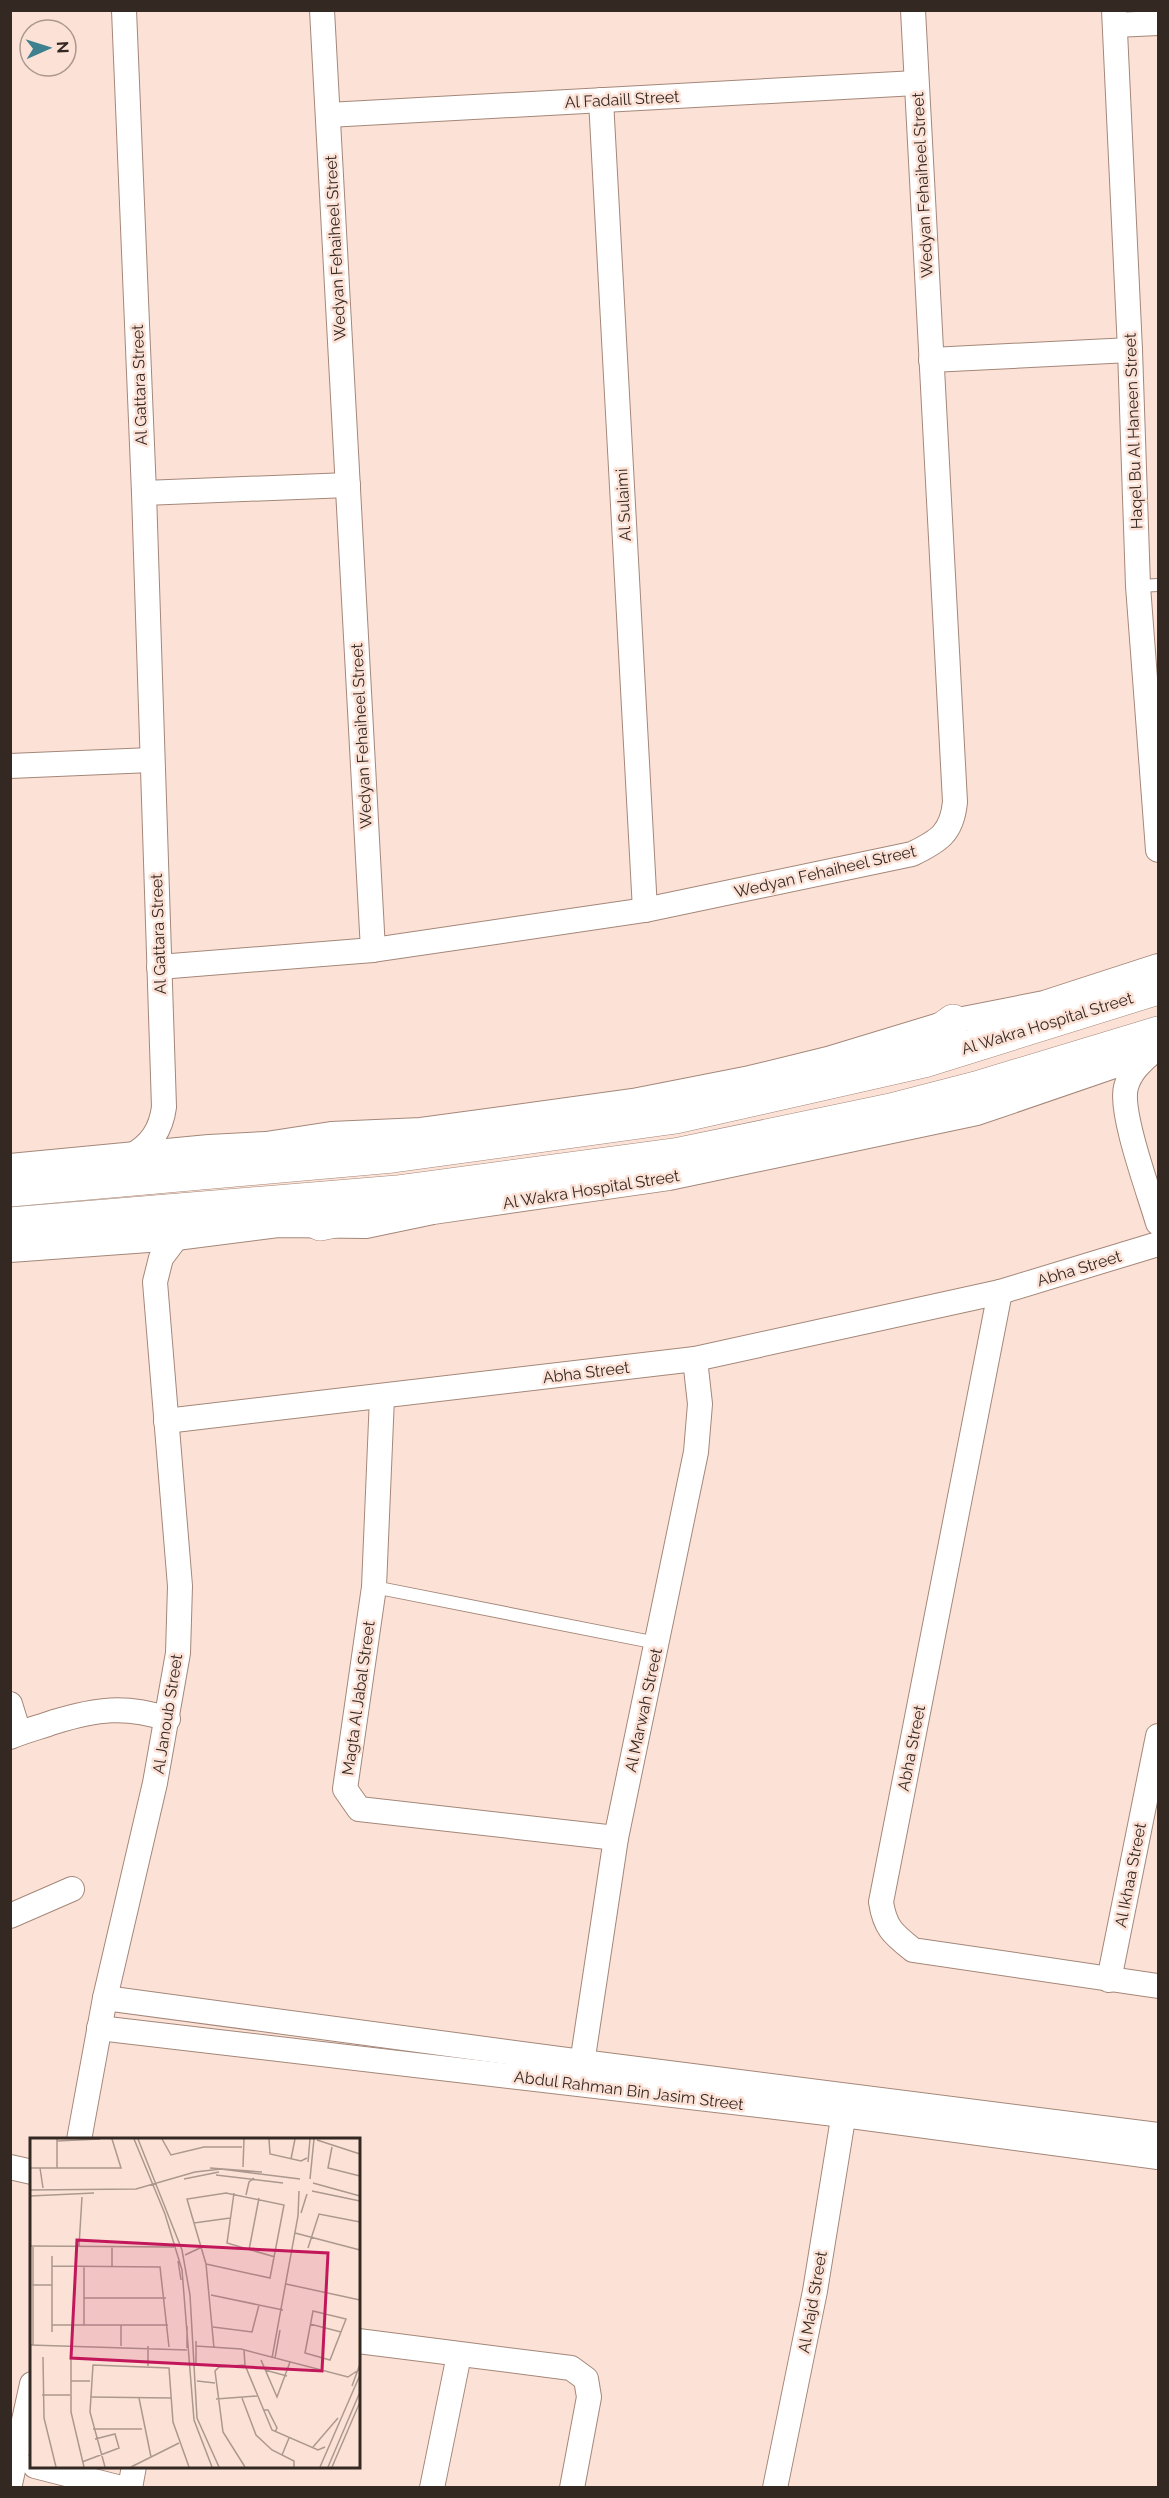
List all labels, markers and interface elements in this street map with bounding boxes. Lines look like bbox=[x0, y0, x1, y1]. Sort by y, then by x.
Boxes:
north arrow bbox=[18, 18, 78, 78]
text: N bbox=[53, 41, 72, 54]
street label: Al Fadaill Street bbox=[564, 87, 680, 112]
street label: Wedyan Fehaiheel Street bbox=[908, 91, 937, 278]
street label: Wedyan Fehaiheel Street bbox=[321, 154, 350, 341]
street label: Al Gattara Street bbox=[128, 324, 151, 446]
street label: Haqel Bu Al Haneen Street bbox=[1121, 332, 1146, 530]
street label: Al Sulaimi bbox=[612, 468, 635, 542]
street label: Wedyan Fehaiheel Street bbox=[347, 642, 376, 829]
street label: Wedyan Fehaiheel Street bbox=[732, 841, 918, 902]
street label: Al Gattara Street bbox=[147, 873, 170, 995]
street label: Al Wakra Hospital Street bbox=[959, 988, 1136, 1059]
street label: Al Wakra Hospital Street bbox=[502, 1166, 681, 1213]
street label: Abha Street bbox=[1035, 1246, 1124, 1290]
street label: Abha Street bbox=[542, 1358, 631, 1387]
street label: Magta Al Jabal Street bbox=[338, 1619, 379, 1777]
street label: Al Marwah Street bbox=[621, 1646, 666, 1774]
street label: Al Janoub Street bbox=[149, 1652, 186, 1775]
street label: Abha Street bbox=[894, 1703, 929, 1793]
street label: Al Ikhaa Street bbox=[1111, 1820, 1150, 1929]
street label: Abdul Rahman Bin Jasim Street bbox=[513, 2067, 745, 2114]
inset map bbox=[30, 2138, 360, 2468]
street label: Al Majd Street bbox=[794, 2249, 831, 2355]

